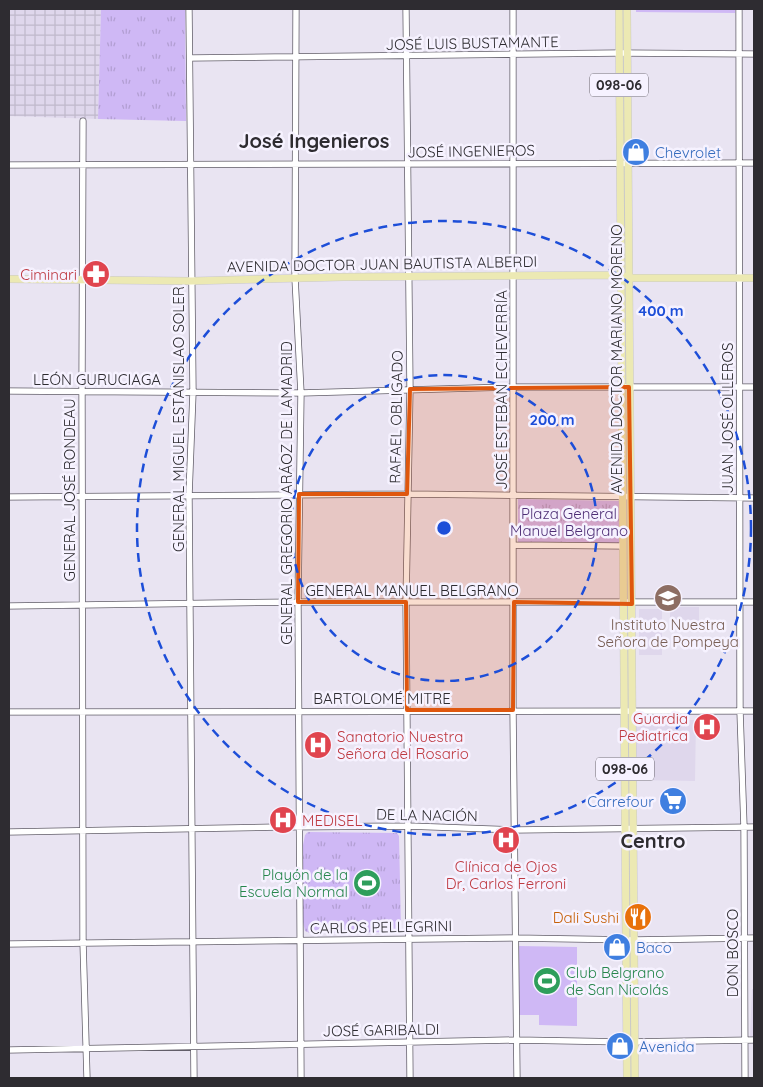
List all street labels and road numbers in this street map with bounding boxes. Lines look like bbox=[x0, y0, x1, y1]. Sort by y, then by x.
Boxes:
street label: JOSÉ LUIS BUSTAMANTE bbox=[385, 32, 559, 54]
road number: 098-06 bbox=[590, 74, 648, 96]
street label: JOSÉ INGENIEROS bbox=[407, 140, 535, 162]
street label: AVENIDA DOCTOR MARIANO MORENO bbox=[607, 224, 626, 494]
street label: AVENIDA DOCTOR JUAN BAUTISTA ALBERDI bbox=[227, 252, 537, 276]
street label: GENERAL MIGUEL ESTANISLAO SOLER bbox=[169, 286, 188, 552]
street label: JOSÉ ESTEBAN ECHEVERRÍA bbox=[492, 290, 511, 490]
street label: GENERAL GREGORIO ARÁOZ DE LAMADRID bbox=[277, 341, 296, 645]
street label: JUAN JOSÉ OLLEROS bbox=[718, 343, 737, 493]
street label: RAFAEL OBLIGADO bbox=[385, 350, 407, 484]
street label: LEÓN GURUCIAGA bbox=[33, 370, 161, 389]
street label: GENERAL JOSÉ RONDEAU bbox=[60, 398, 79, 582]
street label: GENERAL MANUEL BELGRANO bbox=[305, 581, 519, 600]
street label: BARTOLOMÉ MITRE bbox=[313, 689, 451, 708]
road number: 098-06 bbox=[596, 758, 654, 781]
street label: DE LA NACIÓN bbox=[376, 805, 478, 825]
street label: DON BOSCO bbox=[723, 909, 742, 997]
street label: CARLOS PELLEGRINI bbox=[310, 916, 452, 938]
street label: JOSÉ GARIBALDI bbox=[322, 1019, 440, 1041]

